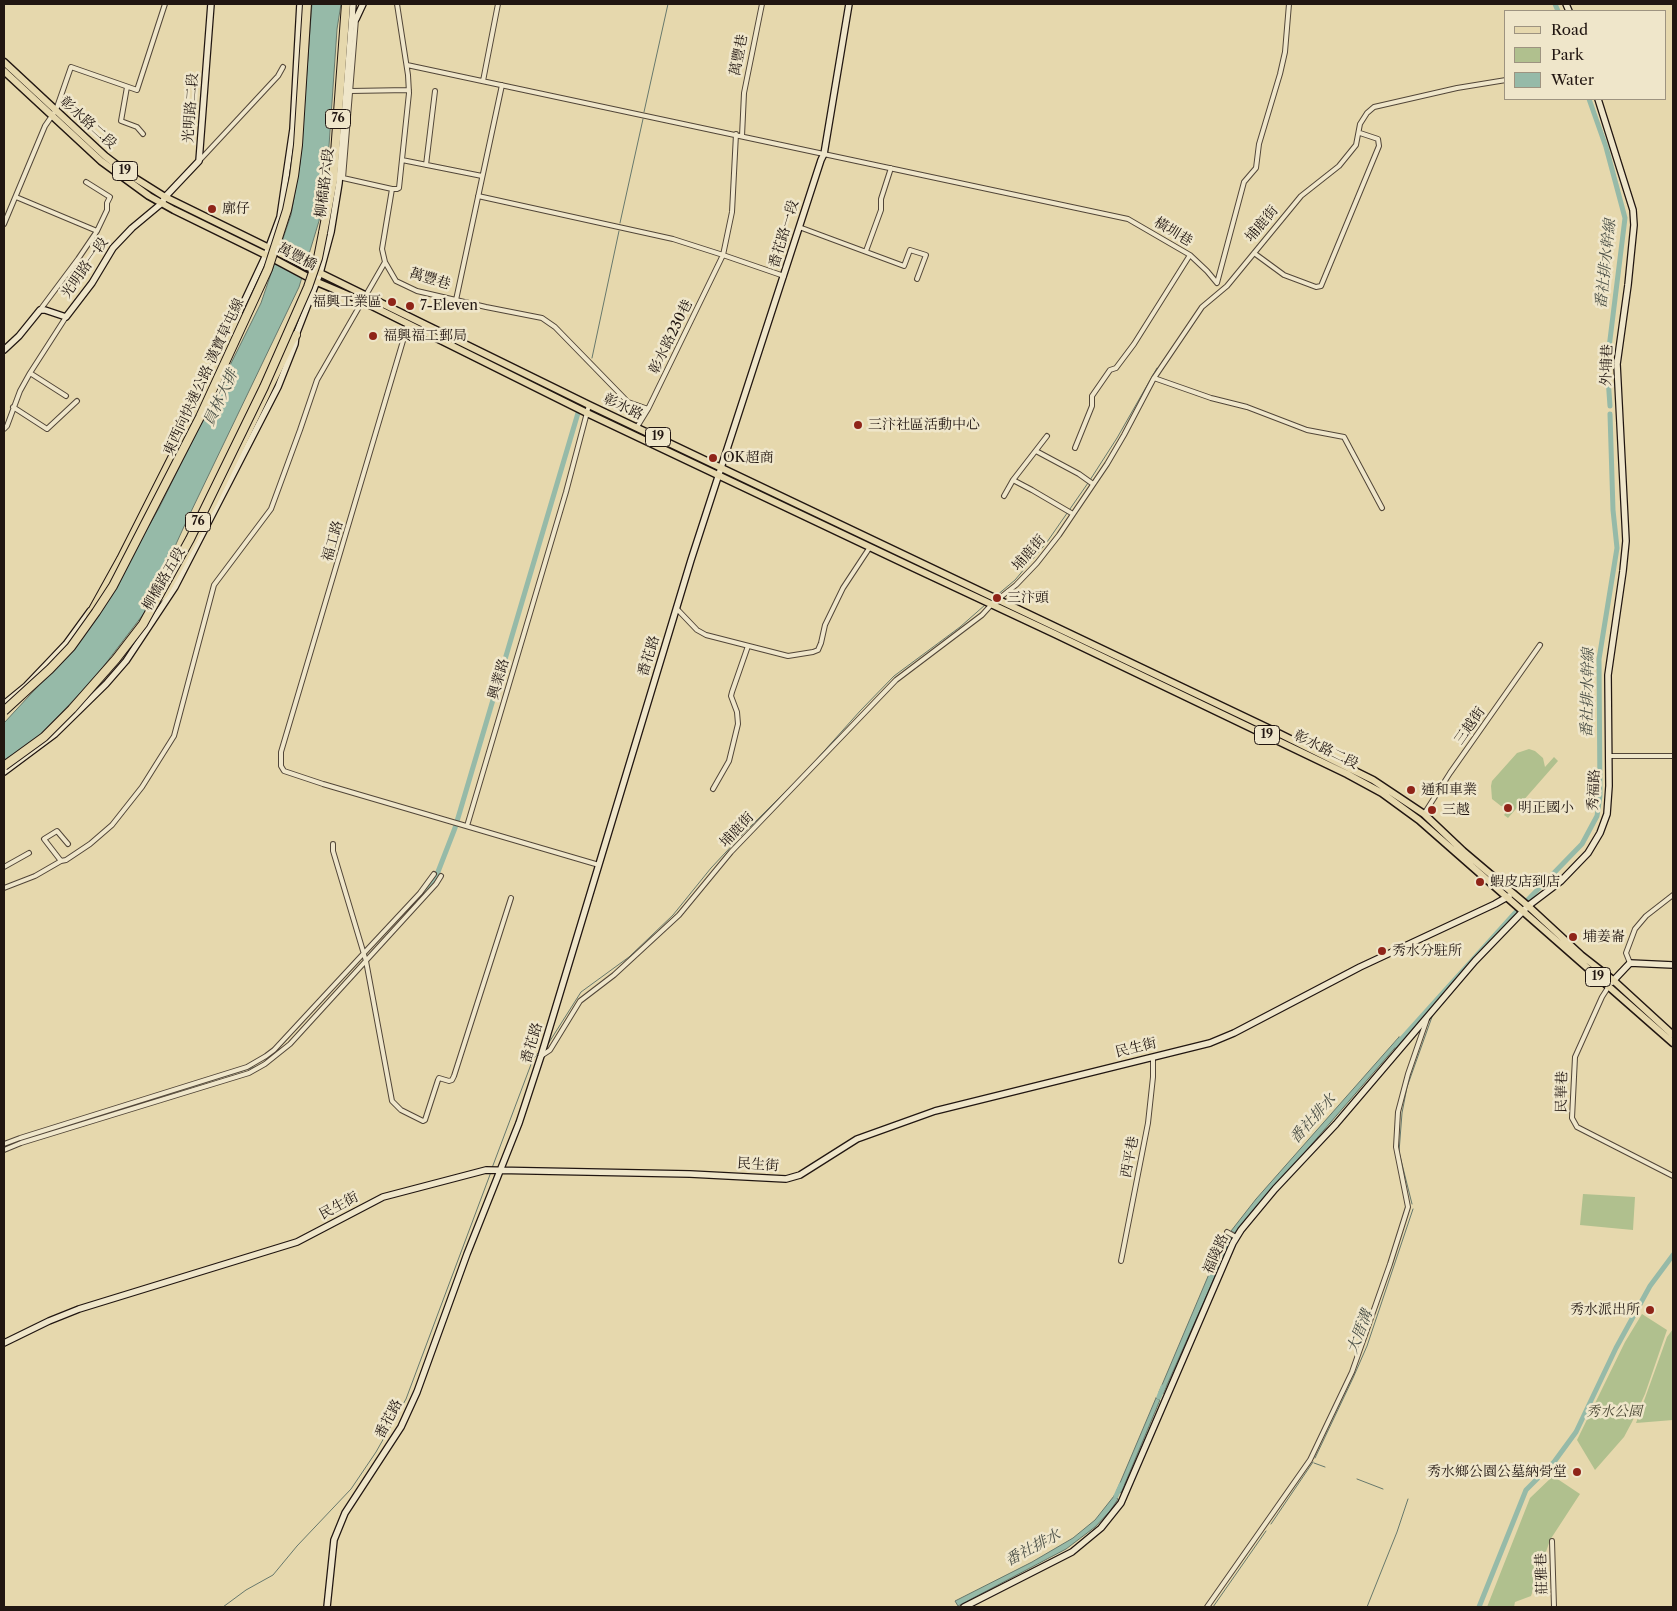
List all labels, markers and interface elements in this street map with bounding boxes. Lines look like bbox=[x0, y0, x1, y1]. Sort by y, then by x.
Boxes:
legend bbox=[1504, 10, 1667, 100]
text: Road bbox=[1551, 20, 1588, 39]
street label: 萬豐巷 bbox=[727, 33, 751, 77]
text: Park bbox=[1551, 45, 1584, 64]
text: Water bbox=[1551, 70, 1594, 89]
street label: 光明路二段 bbox=[180, 72, 202, 144]
street label: 彰水路二段 bbox=[56, 93, 120, 153]
road number: 76 bbox=[326, 110, 350, 128]
street label: 柳橋路六段 bbox=[312, 147, 338, 219]
road number: 19 bbox=[112, 162, 138, 180]
street label: 番花路一段 bbox=[766, 198, 802, 270]
place label: 廓仔 bbox=[222, 201, 250, 217]
marker: 廓仔 bbox=[206, 203, 218, 215]
street label: 埔鹿街 bbox=[1242, 203, 1282, 245]
street label: 橫圳巷 bbox=[1151, 214, 1195, 250]
water label: 番社排水幹線 bbox=[1592, 218, 1620, 310]
street label: 光明路一段 bbox=[58, 235, 112, 301]
street label: 萬豐橋 bbox=[275, 240, 319, 274]
street label: 萬豐巷 bbox=[407, 265, 453, 293]
place label: 福興工業區 bbox=[312, 294, 382, 310]
street label: 東西向快速公路 漢寶草屯線 bbox=[160, 296, 248, 458]
marker: 福興工業區 bbox=[386, 296, 398, 308]
street label: 彰水路230巷 bbox=[646, 297, 696, 377]
place label: 7-Eleven bbox=[420, 298, 478, 314]
marker: 7-Eleven bbox=[404, 300, 416, 312]
place label: 福興福工郵局 bbox=[383, 328, 467, 344]
marker: 福興福工郵局 bbox=[367, 330, 379, 342]
street label: 外埔巷 bbox=[1598, 344, 1616, 386]
water label: 員林大排 bbox=[200, 367, 242, 429]
street label: 彰水路 bbox=[600, 391, 646, 423]
place label: 三汴社區活動中心 bbox=[868, 417, 980, 433]
marker: 三汴社區活動中心 bbox=[852, 419, 864, 431]
road number: 19 bbox=[646, 428, 670, 447]
place label: OK超商 bbox=[723, 450, 773, 466]
marker: OK超商 bbox=[707, 452, 719, 464]
road number: 76 bbox=[186, 512, 210, 532]
street label: 福工路 bbox=[319, 518, 347, 564]
street label: 埔鹿街 bbox=[1009, 532, 1049, 574]
street label: 柳橋路五段 bbox=[139, 544, 189, 614]
place label: 三汴頭 bbox=[1007, 590, 1049, 606]
marker: 三汴頭 bbox=[991, 592, 1003, 604]
street label: 番花路 bbox=[635, 633, 663, 679]
water label: 番社排水幹線 bbox=[1578, 648, 1598, 738]
street label: 興業路 bbox=[485, 656, 513, 702]
street label: 三越街 bbox=[1451, 704, 1489, 748]
road number: 19 bbox=[1254, 726, 1280, 744]
street label: 彰水路二段 bbox=[1291, 727, 1361, 773]
street label: 秀福路 bbox=[1585, 769, 1603, 811]
place label: 通和車業 bbox=[1421, 782, 1477, 798]
marker: 通和車業 bbox=[1405, 784, 1417, 796]
place label: 明正國小 bbox=[1518, 800, 1574, 816]
place label: 三越 bbox=[1442, 802, 1470, 818]
marker: 明正國小 bbox=[1502, 802, 1514, 814]
marker: 三越 bbox=[1426, 804, 1438, 816]
street label: 埔鹿街 bbox=[717, 809, 757, 851]
place label: 蝦皮店到店 bbox=[1490, 874, 1560, 890]
marker: 蝦皮店到店 bbox=[1474, 876, 1486, 888]
place label: 埔姜崙 bbox=[1583, 929, 1625, 945]
marker: 埔姜崙 bbox=[1567, 931, 1579, 943]
place label: 秀水分駐所 bbox=[1392, 943, 1462, 959]
marker: 秀水分駐所 bbox=[1376, 945, 1388, 957]
road number: 19 bbox=[1586, 968, 1610, 986]
street label: 番花路 bbox=[518, 1020, 546, 1066]
street label: 民生街 bbox=[1114, 1035, 1158, 1061]
street label: 民華巷 bbox=[1553, 1071, 1571, 1113]
water label: 番社排水 bbox=[1286, 1091, 1340, 1147]
street label: 西平巷 bbox=[1118, 1135, 1142, 1179]
street label: 民生街 bbox=[736, 1155, 780, 1175]
street label: 民生街 bbox=[317, 1189, 361, 1223]
street label: 福陵路 bbox=[1200, 1231, 1232, 1277]
place label: 秀水派出所 bbox=[1570, 1302, 1640, 1318]
marker: 秀水派出所 bbox=[1644, 1304, 1656, 1316]
water label: 大厝溝 bbox=[1344, 1308, 1376, 1356]
street label: 番花路 bbox=[372, 1397, 406, 1441]
park label: 秀水公園 bbox=[1586, 1404, 1642, 1420]
place label: 秀水鄉公園公墓納骨堂 bbox=[1427, 1464, 1567, 1480]
marker: 秀水鄉公園公墓納骨堂 bbox=[1571, 1466, 1583, 1478]
water label: 番社排水 bbox=[1002, 1526, 1064, 1570]
street label: 莊雅巷 bbox=[1533, 1553, 1551, 1595]

